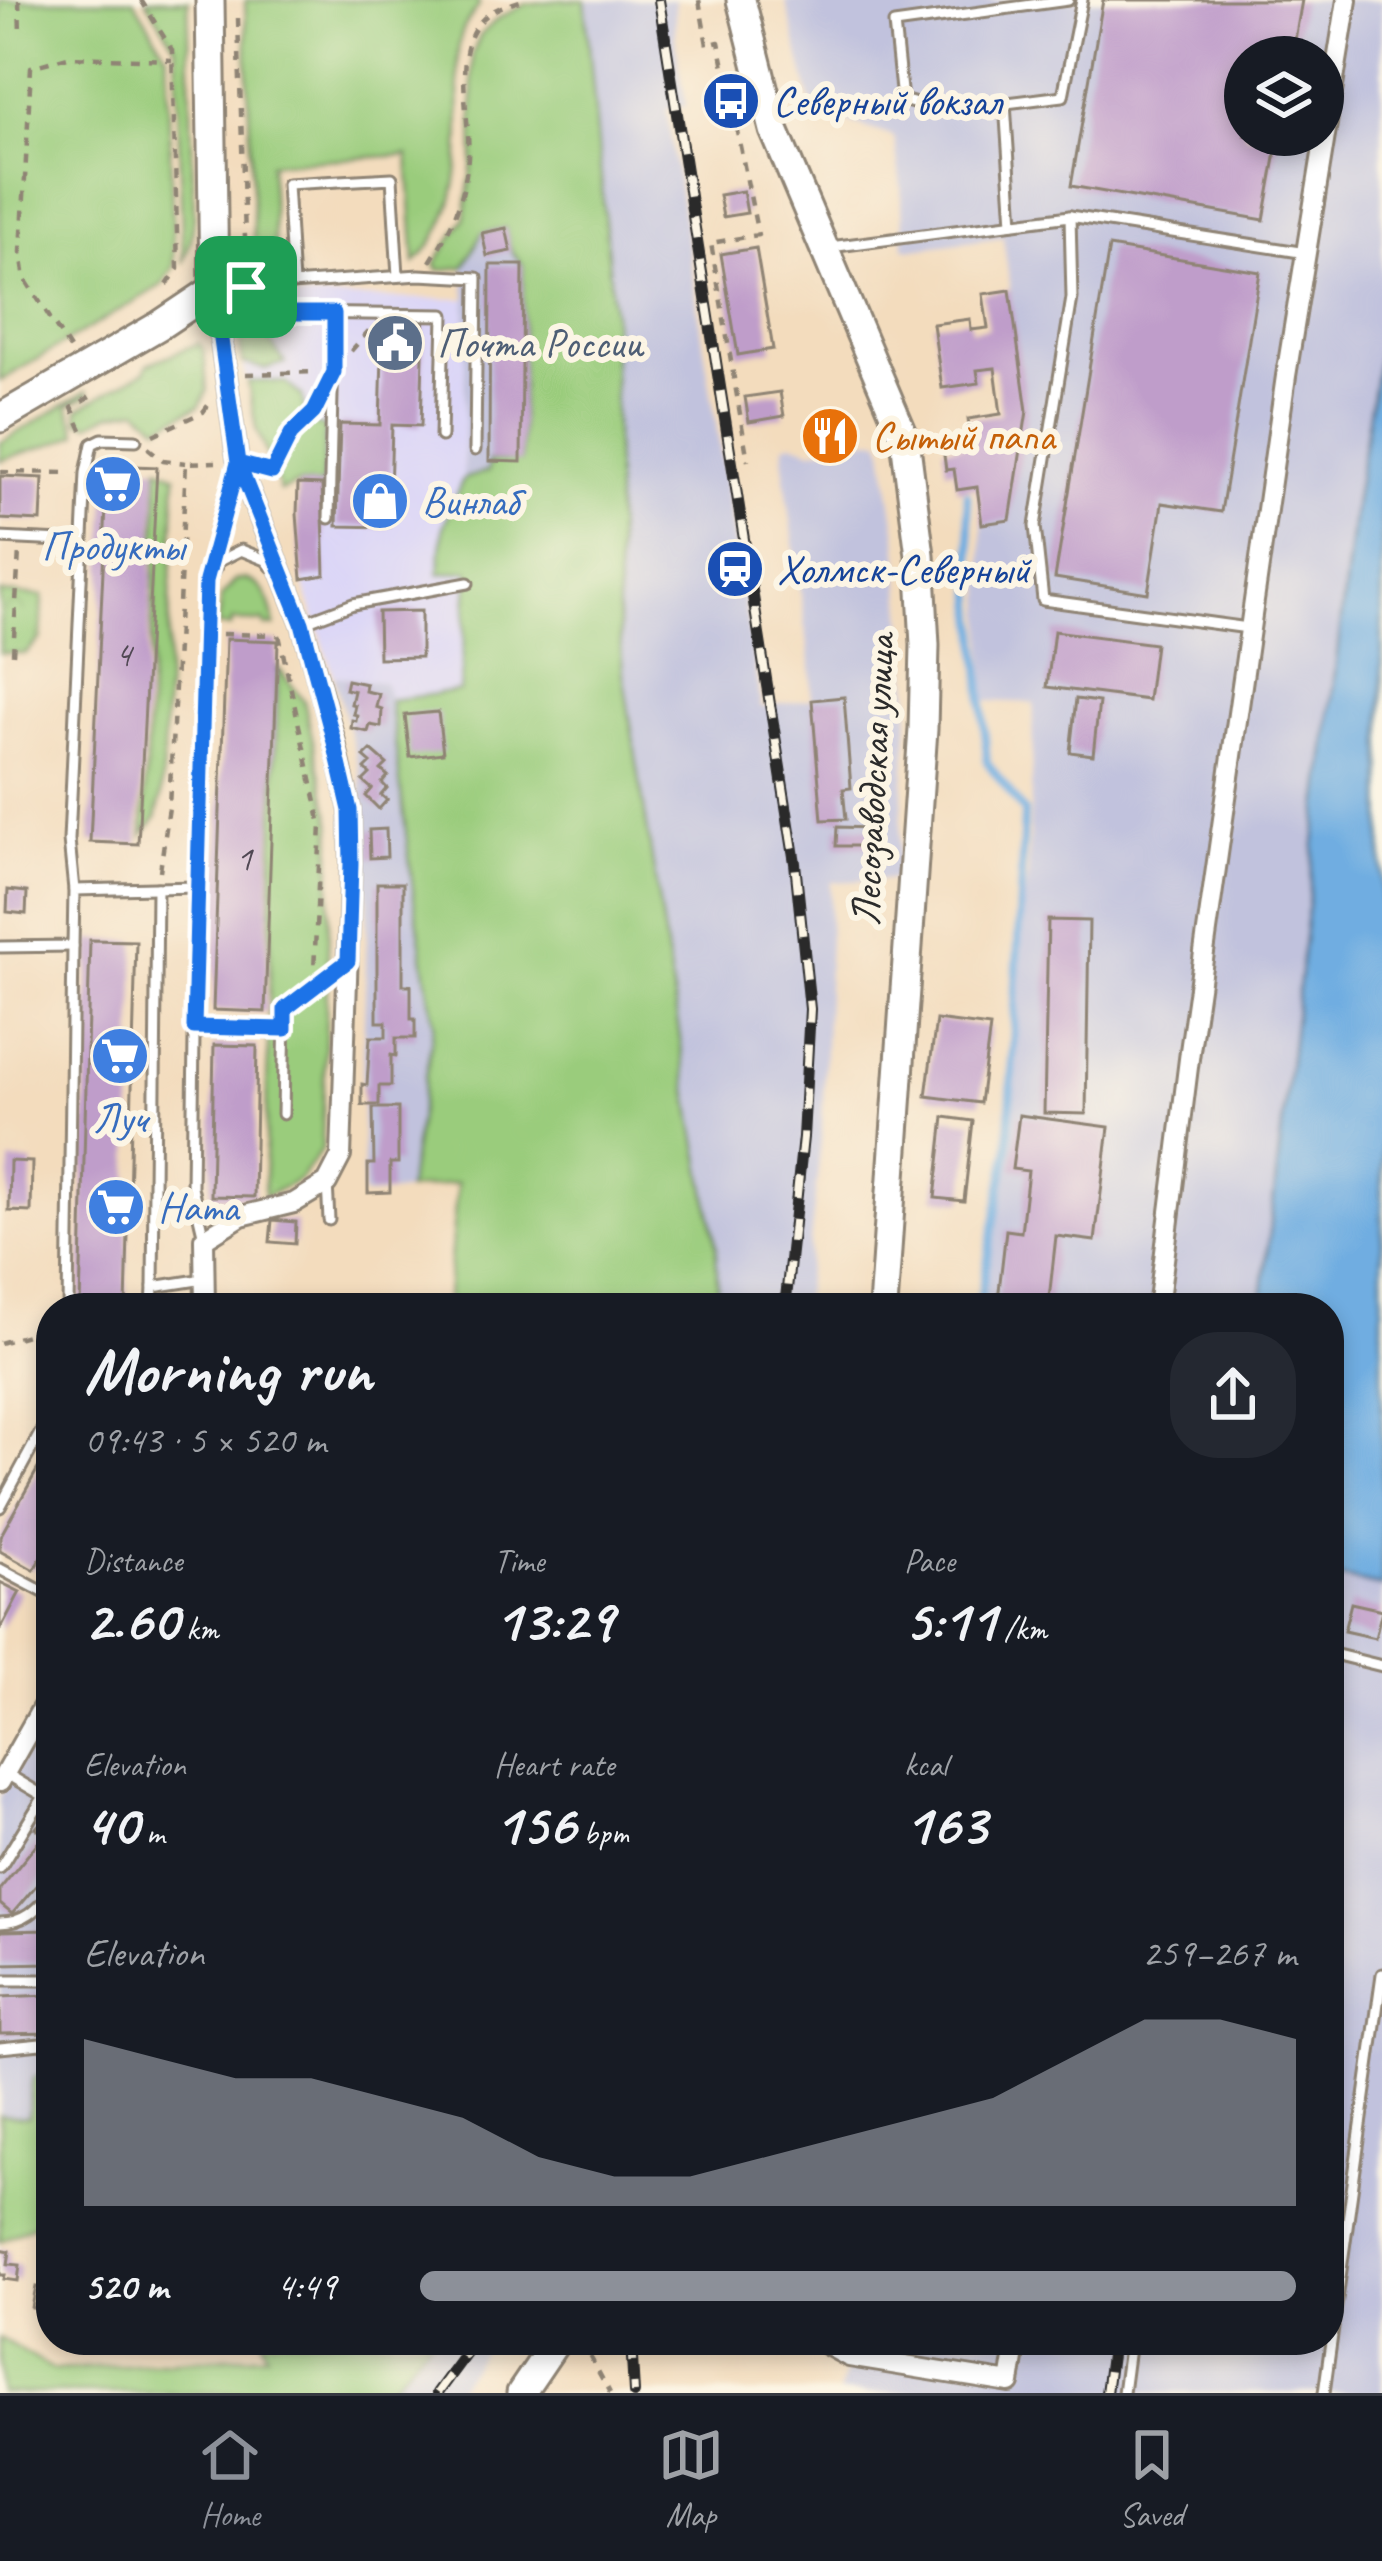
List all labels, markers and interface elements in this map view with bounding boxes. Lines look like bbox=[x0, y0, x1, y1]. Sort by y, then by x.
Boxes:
map controls bbox=[1224, 36, 1344, 156]
button: layers bbox=[1224, 36, 1344, 156]
bus stop icon: Северный вокзал bbox=[700, 70, 762, 132]
place label: Северный вокзал bbox=[773, 75, 1005, 128]
pin bbox=[195, 236, 297, 338]
icon: arrive bbox=[213, 254, 279, 320]
public building icon: Почта России bbox=[364, 312, 426, 374]
place label: Почта России bbox=[437, 317, 645, 370]
restaurant icon: Сытый папа bbox=[799, 405, 861, 467]
place label: Сытый папа bbox=[872, 410, 1058, 463]
supermarket icon: Продукты bbox=[82, 453, 144, 515]
shop icon: Винлаб bbox=[349, 470, 411, 532]
place label: Винлаб bbox=[422, 475, 527, 528]
place label: Продукты bbox=[42, 520, 187, 573]
station icon: Холмск-Северный bbox=[704, 538, 766, 600]
place label: Холмск-Северный bbox=[777, 543, 1032, 596]
street label: Лесозаводская улица bbox=[839, 629, 907, 927]
house number: 4 bbox=[115, 631, 135, 677]
house number: 1 bbox=[236, 835, 254, 881]
supermarket icon: Луч bbox=[89, 1025, 151, 1087]
place label: Луч bbox=[93, 1092, 151, 1145]
supermarket icon: Ната bbox=[85, 1176, 147, 1238]
place label: Ната bbox=[158, 1181, 241, 1234]
text: Morning run bbox=[84, 1329, 372, 1412]
button: share bbox=[1170, 1332, 1296, 1458]
text: 09:43 · 5 × 520 m bbox=[84, 1416, 326, 1465]
text: Distance bbox=[84, 1540, 182, 1582]
text: Time bbox=[494, 1540, 545, 1582]
text: Pace bbox=[904, 1540, 955, 1582]
text: 2.60 bbox=[84, 1582, 178, 1658]
text: 13:29 bbox=[494, 1582, 613, 1658]
text: 5:11 bbox=[904, 1582, 996, 1658]
text: km bbox=[178, 1608, 218, 1650]
text: /km bbox=[996, 1608, 1047, 1650]
text: Elevation bbox=[84, 1744, 186, 1786]
text: Heart rate bbox=[494, 1744, 614, 1786]
text: kcal bbox=[904, 1744, 948, 1786]
text: 40 bbox=[84, 1786, 138, 1862]
text: 156 bbox=[494, 1786, 575, 1862]
text: 163 bbox=[904, 1786, 986, 1862]
text: m bbox=[138, 1812, 164, 1854]
text: bpm bbox=[575, 1812, 629, 1854]
text: Elevation bbox=[84, 1929, 204, 1978]
text: 259–267 m bbox=[1142, 1929, 1296, 1978]
text: 520 m bbox=[84, 2262, 168, 2311]
text: 4:49 bbox=[276, 2262, 336, 2311]
tab: Home bbox=[197, 2422, 263, 2536]
tab: Map bbox=[658, 2422, 724, 2536]
tab: Saved bbox=[1119, 2422, 1185, 2536]

